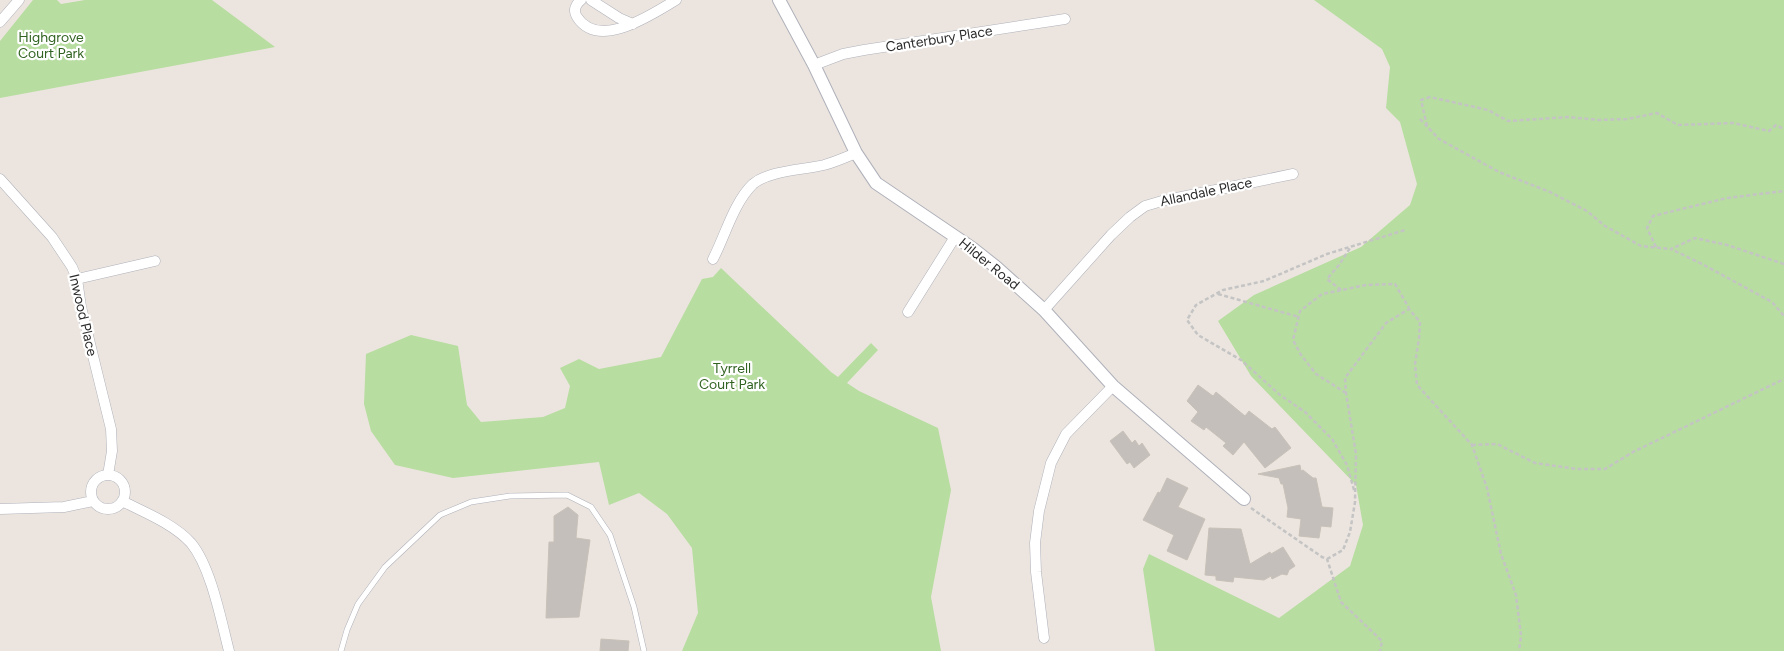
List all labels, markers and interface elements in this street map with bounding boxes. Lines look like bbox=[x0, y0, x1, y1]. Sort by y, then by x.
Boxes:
street label: Canterbury Place bbox=[884, 22, 994, 56]
park label: Highgrove Court Park bbox=[18, 29, 84, 62]
street label: Allandale Place bbox=[1158, 174, 1254, 210]
street label: Hilder Road bbox=[955, 234, 1023, 294]
street label: Inwood Place bbox=[65, 272, 101, 358]
park label: Tyrrell Court Park bbox=[699, 360, 765, 393]

